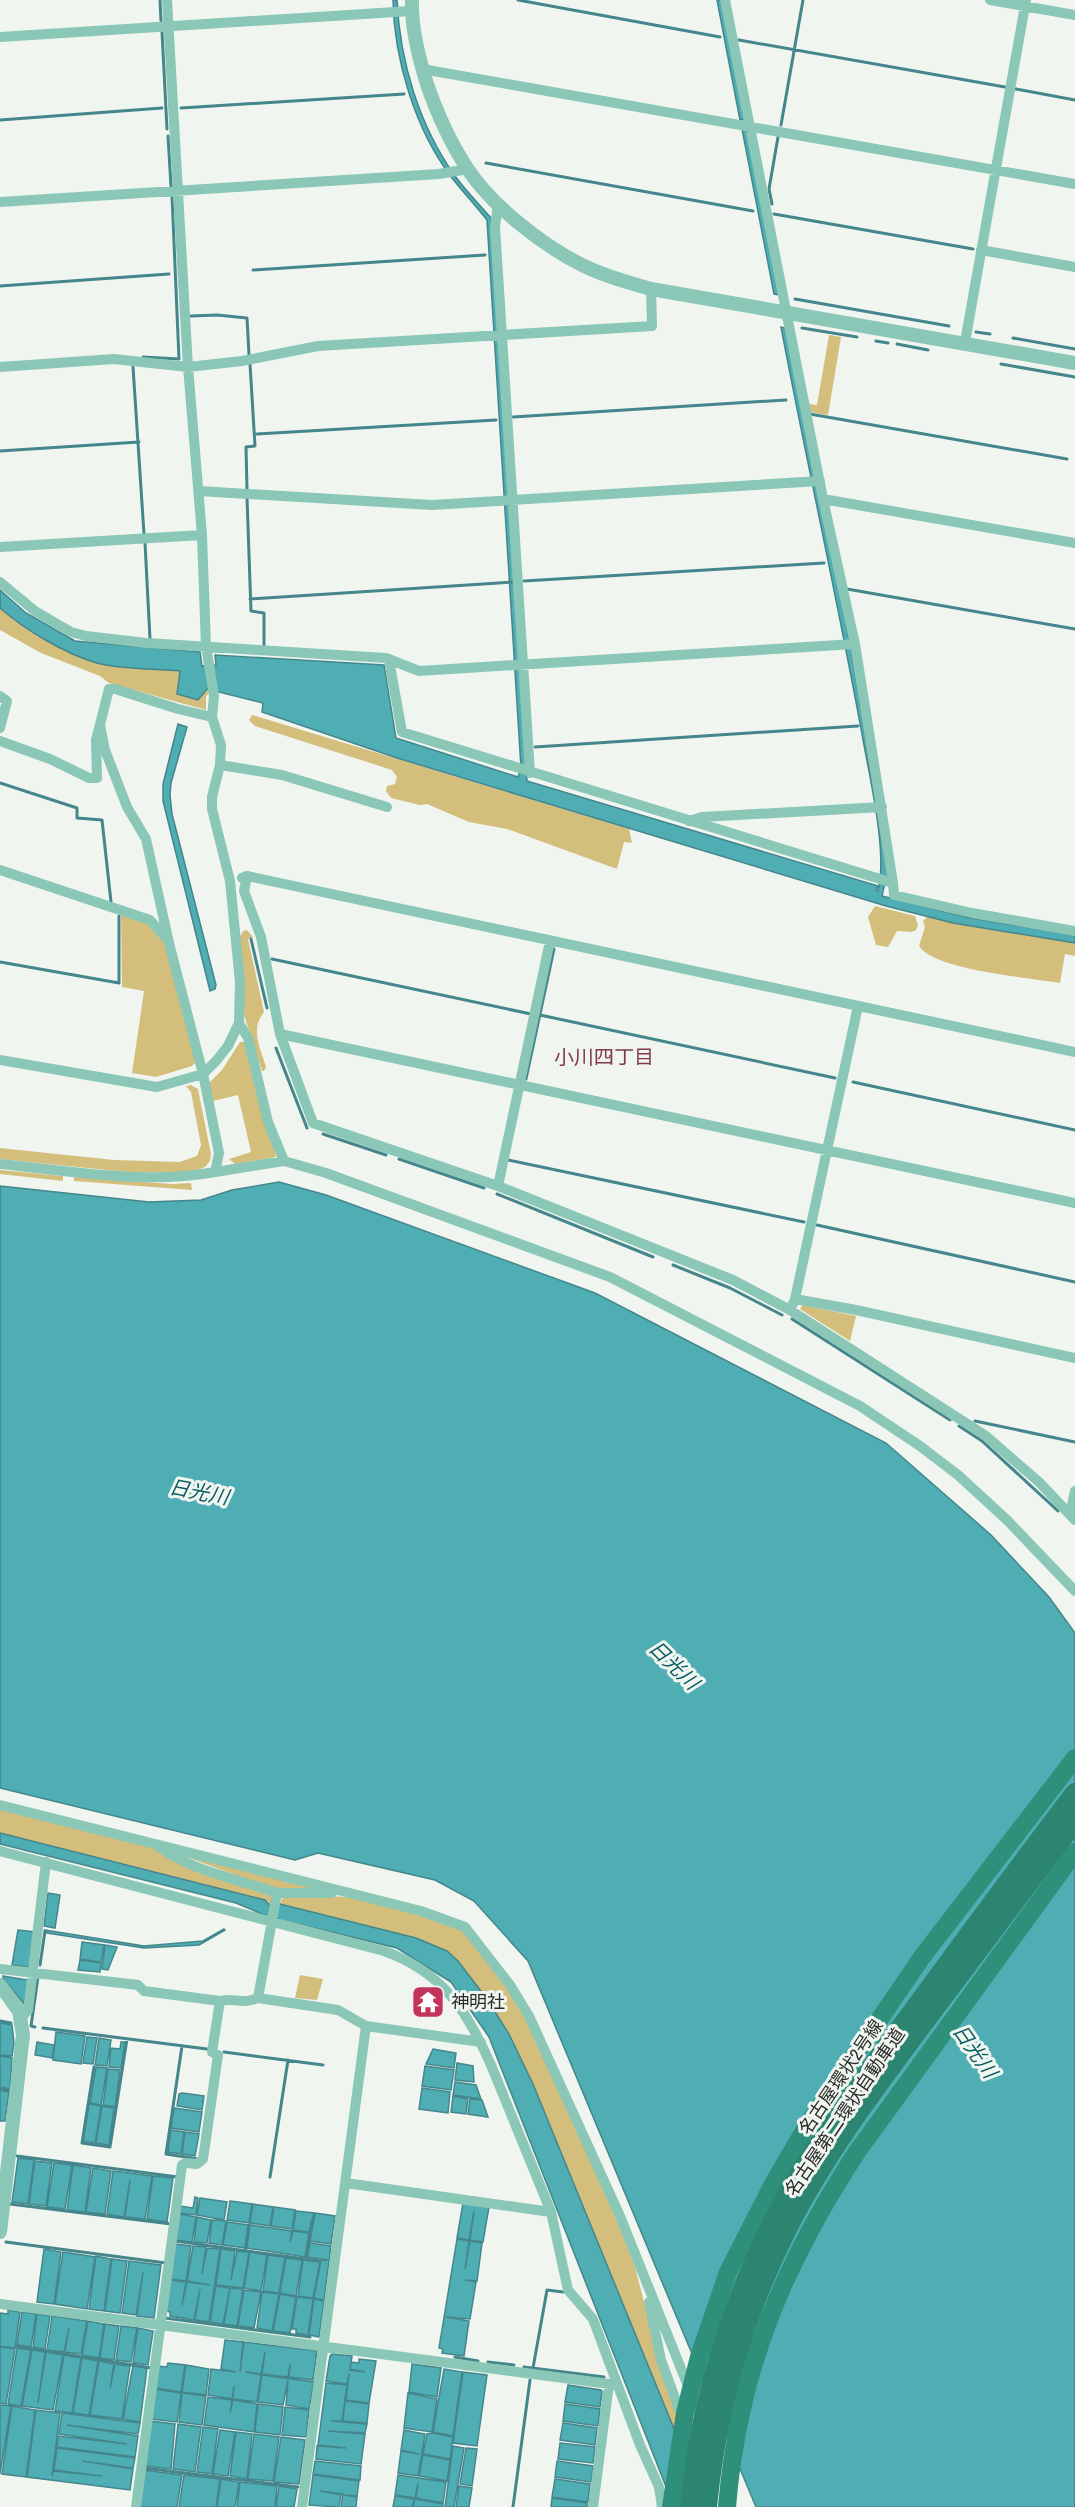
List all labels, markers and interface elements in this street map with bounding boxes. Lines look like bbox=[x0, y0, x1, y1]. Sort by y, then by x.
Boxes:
district label: 小川四丁目 bbox=[554, 1043, 654, 1070]
water label: 日光川 bbox=[167, 1473, 233, 1511]
water label: 日光川 bbox=[643, 1634, 707, 1697]
temple icon: 神明社 bbox=[410, 1984, 446, 2020]
place label: 神明社 bbox=[451, 1989, 505, 2014]
street label: 名古屋環状2号線 bbox=[793, 2014, 888, 2139]
water label: 日光川 bbox=[947, 2018, 1005, 2085]
street label: 名古屋第二環状自動車道 bbox=[779, 2023, 910, 2201]

